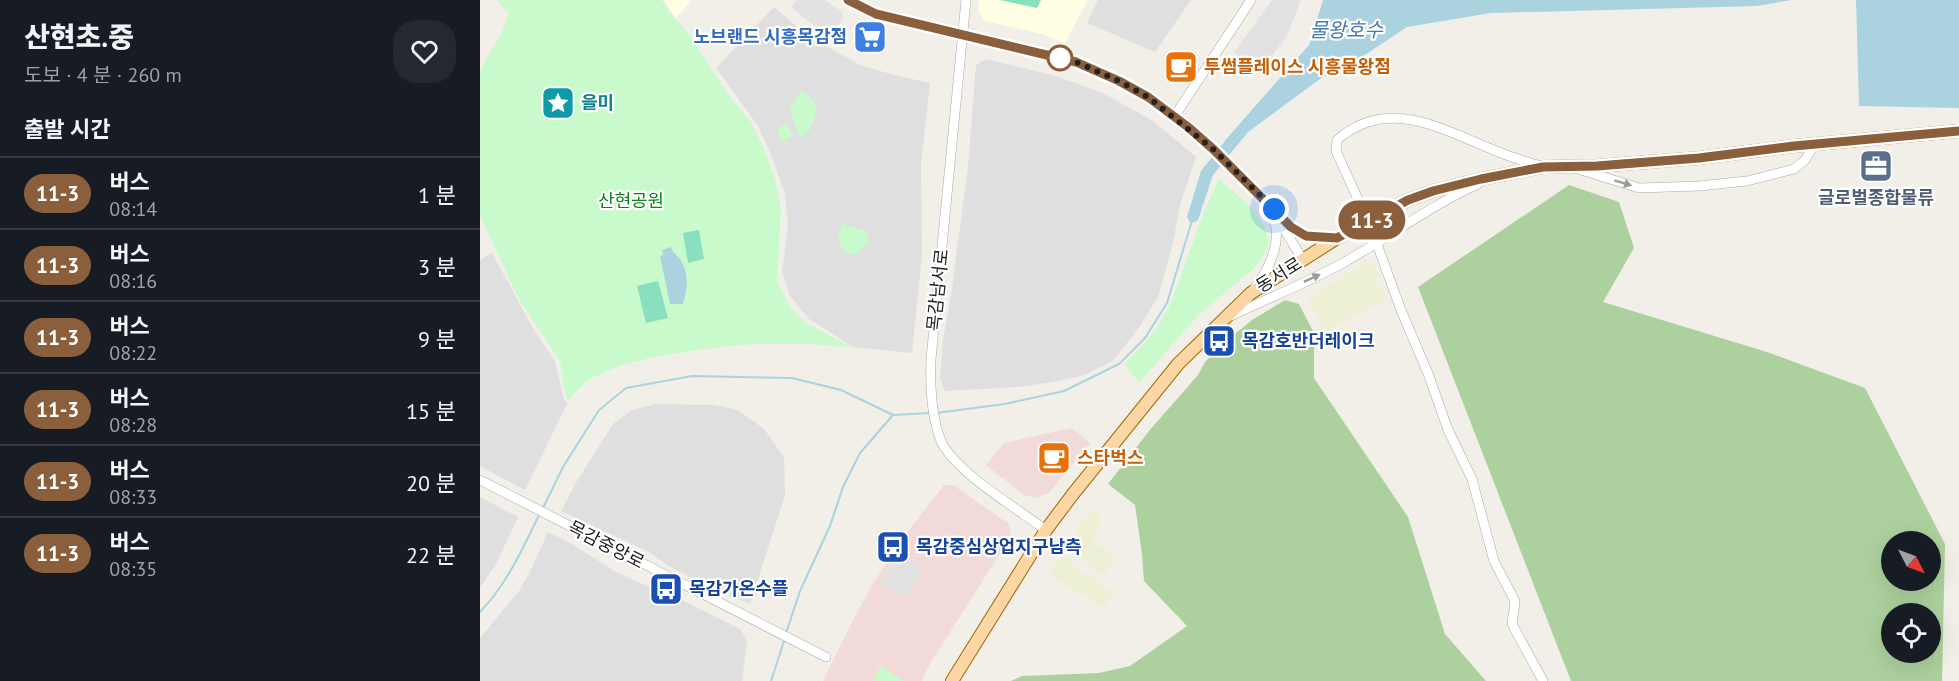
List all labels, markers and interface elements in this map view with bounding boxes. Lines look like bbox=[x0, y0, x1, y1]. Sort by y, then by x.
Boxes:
water label: 물왕호수 bbox=[1309, 17, 1383, 43]
text: 산현초.중 bbox=[24, 18, 134, 55]
supermarket icon: 노브랜드 시흥목감점 bbox=[852, 19, 888, 55]
button: heart bbox=[393, 20, 456, 83]
place label: 노브랜드 시흥목감점 bbox=[693, 25, 847, 48]
unlabelled marker bbox=[1047, 45, 1073, 71]
cafe icon: 투썸플레이스 시흥물왕점 bbox=[1163, 49, 1199, 85]
place label: 투썸플레이스 시흥물왕점 bbox=[1204, 55, 1391, 78]
text: 도보 · 4 분 · 260 m bbox=[24, 62, 182, 88]
place icon: 을미 bbox=[540, 85, 576, 121]
place label: 을미 bbox=[581, 91, 614, 114]
text: 출발 시간 bbox=[24, 115, 111, 143]
office icon: 글로벌종합물류 bbox=[1858, 148, 1894, 184]
text: 버스 bbox=[109, 168, 150, 196]
one-way arrow bbox=[1614, 179, 1632, 188]
text: 11-3 bbox=[36, 180, 79, 207]
text: 1 분 bbox=[418, 181, 456, 209]
place label: 글로벌종합물류 bbox=[1818, 186, 1934, 209]
park label: 산현공원 bbox=[598, 189, 664, 212]
your location bbox=[1259, 194, 1289, 224]
text: 08:14 bbox=[109, 196, 157, 222]
line badge: 11-3 bbox=[1330, 200, 1414, 240]
text: 11-3 bbox=[1350, 207, 1394, 234]
text: 버스 bbox=[109, 240, 150, 268]
street label: 목감남서로 bbox=[922, 248, 953, 332]
text: 11-3 bbox=[36, 252, 79, 279]
street label: 동서로 bbox=[1252, 252, 1306, 297]
text: 3 분 bbox=[418, 253, 456, 281]
text: 08:16 bbox=[109, 268, 157, 294]
one-way arrow bbox=[1303, 273, 1320, 282]
text: 버스 bbox=[109, 312, 150, 340]
bus stop icon: 목감호반더레이크 bbox=[1201, 323, 1237, 359]
text: 11-3 bbox=[36, 324, 79, 351]
text: 9 분 bbox=[418, 325, 456, 353]
place label: 목감호반더레이크 bbox=[1242, 329, 1374, 352]
text: 08:22 bbox=[109, 340, 157, 366]
text: 버스 bbox=[109, 384, 150, 412]
text: 11-3 bbox=[36, 396, 79, 423]
text: 15 분 bbox=[406, 397, 456, 425]
text: 08:28 bbox=[109, 412, 157, 438]
cafe icon: 스타벅스 bbox=[1036, 440, 1072, 476]
place label: 스타벅스 bbox=[1077, 446, 1143, 469]
text: 버스 bbox=[109, 456, 150, 484]
text: 11-3 bbox=[36, 468, 79, 495]
text: 20 분 bbox=[406, 469, 456, 497]
text: 08:33 bbox=[109, 484, 157, 510]
street label: 목감중앙로 bbox=[564, 516, 648, 574]
text: 버스 bbox=[109, 528, 150, 556]
bus stop icon: 목감중심상업지구남측 bbox=[875, 529, 911, 565]
north arrow bbox=[1881, 531, 1941, 591]
map controls bbox=[1881, 531, 1941, 663]
place label: 목감중심상업지구남측 bbox=[916, 535, 1082, 558]
text: 11-3 bbox=[36, 540, 79, 567]
text: 22 분 bbox=[406, 541, 456, 569]
text: 08:35 bbox=[109, 556, 157, 582]
bus stop icon: 목감가온수플 bbox=[648, 571, 684, 607]
place label: 목감가온수플 bbox=[689, 577, 788, 600]
button: locate bbox=[1881, 603, 1941, 663]

